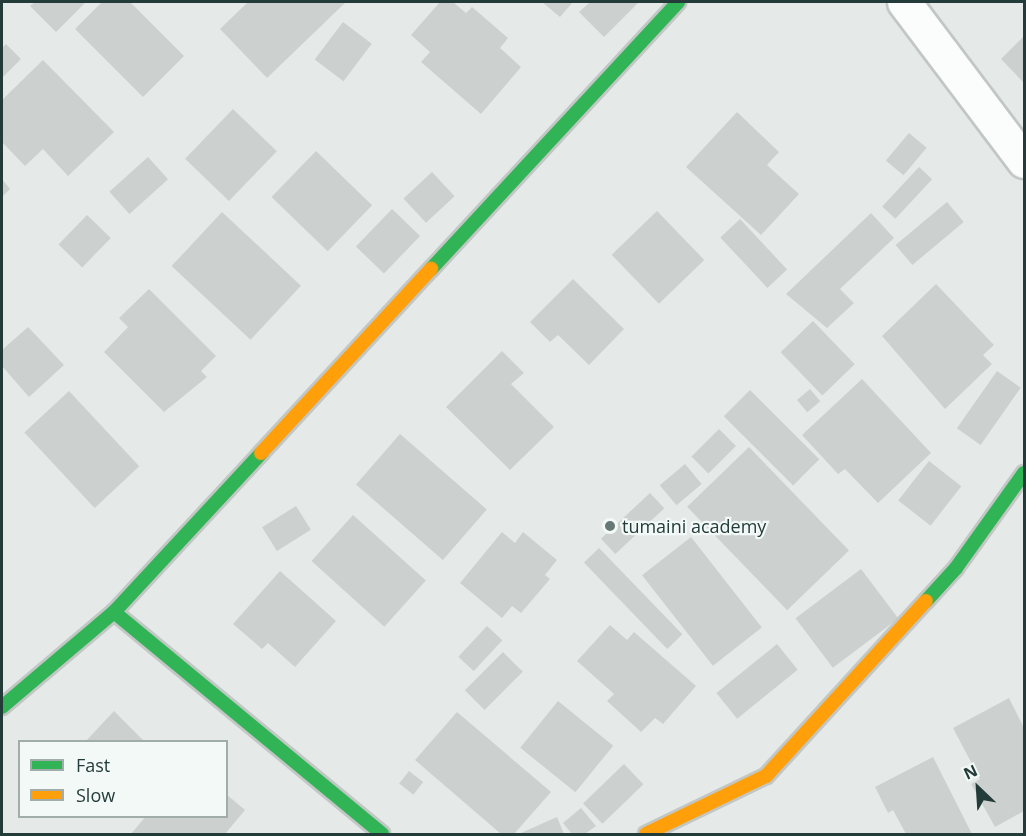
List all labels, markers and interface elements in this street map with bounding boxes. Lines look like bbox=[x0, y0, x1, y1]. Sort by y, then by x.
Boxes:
place label: tumaini academy bbox=[622, 515, 766, 537]
marker: tumaini academy bbox=[603, 519, 617, 533]
legend bbox=[18, 740, 228, 818]
text: Fast bbox=[76, 753, 110, 777]
north arrow bbox=[948, 758, 1008, 818]
text: N bbox=[960, 759, 981, 784]
text: Slow bbox=[76, 783, 115, 807]

